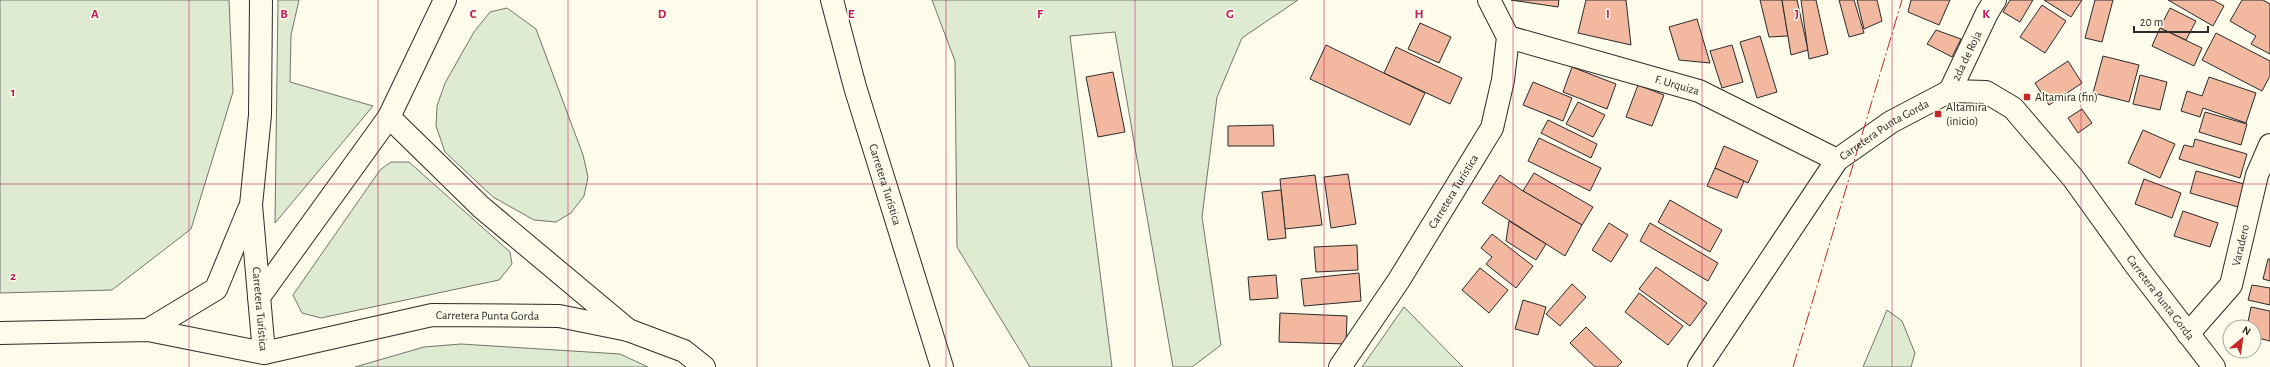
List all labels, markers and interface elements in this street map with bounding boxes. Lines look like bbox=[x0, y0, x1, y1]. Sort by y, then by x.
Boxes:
text: A bbox=[91, 8, 99, 21]
text: B bbox=[280, 8, 288, 21]
text: C bbox=[470, 8, 477, 21]
text: D bbox=[658, 8, 667, 21]
text: E bbox=[848, 8, 855, 21]
text: F bbox=[1037, 8, 1044, 21]
text: G bbox=[1226, 8, 1234, 21]
text: H bbox=[1414, 8, 1424, 21]
text: I bbox=[1606, 8, 1610, 21]
text: J bbox=[1795, 8, 1799, 21]
text: K bbox=[1982, 8, 1990, 21]
scale bar bbox=[2134, 8, 2208, 34]
text: 20 m bbox=[2140, 16, 2163, 28]
street label: 2da de Roja bbox=[1950, 28, 1984, 83]
street label: F. Urquiza bbox=[1654, 73, 1701, 97]
text: 1 bbox=[11, 86, 15, 99]
place label: Altamira (fin) bbox=[2035, 91, 2098, 103]
marker: Altamira (fin) bbox=[2022, 92, 2032, 102]
street label: Carretera Punta Gorda bbox=[1837, 97, 1931, 162]
place label: Altamira (inicio) bbox=[1946, 101, 1987, 127]
marker: Altamira (inicio) bbox=[1933, 109, 1943, 119]
street label: Carretera Turística bbox=[867, 142, 904, 227]
street label: Carretera Turística bbox=[1426, 152, 1481, 231]
street label: Varadero bbox=[2230, 223, 2251, 267]
street label: Carretera Punta Gorda bbox=[2124, 253, 2197, 342]
street label: Carretera Turística bbox=[250, 266, 270, 352]
text: 2 bbox=[10, 270, 16, 283]
street label: Carretera Punta Gorda bbox=[436, 309, 540, 322]
north arrow bbox=[2222, 319, 2262, 359]
text: N bbox=[2241, 324, 2253, 337]

